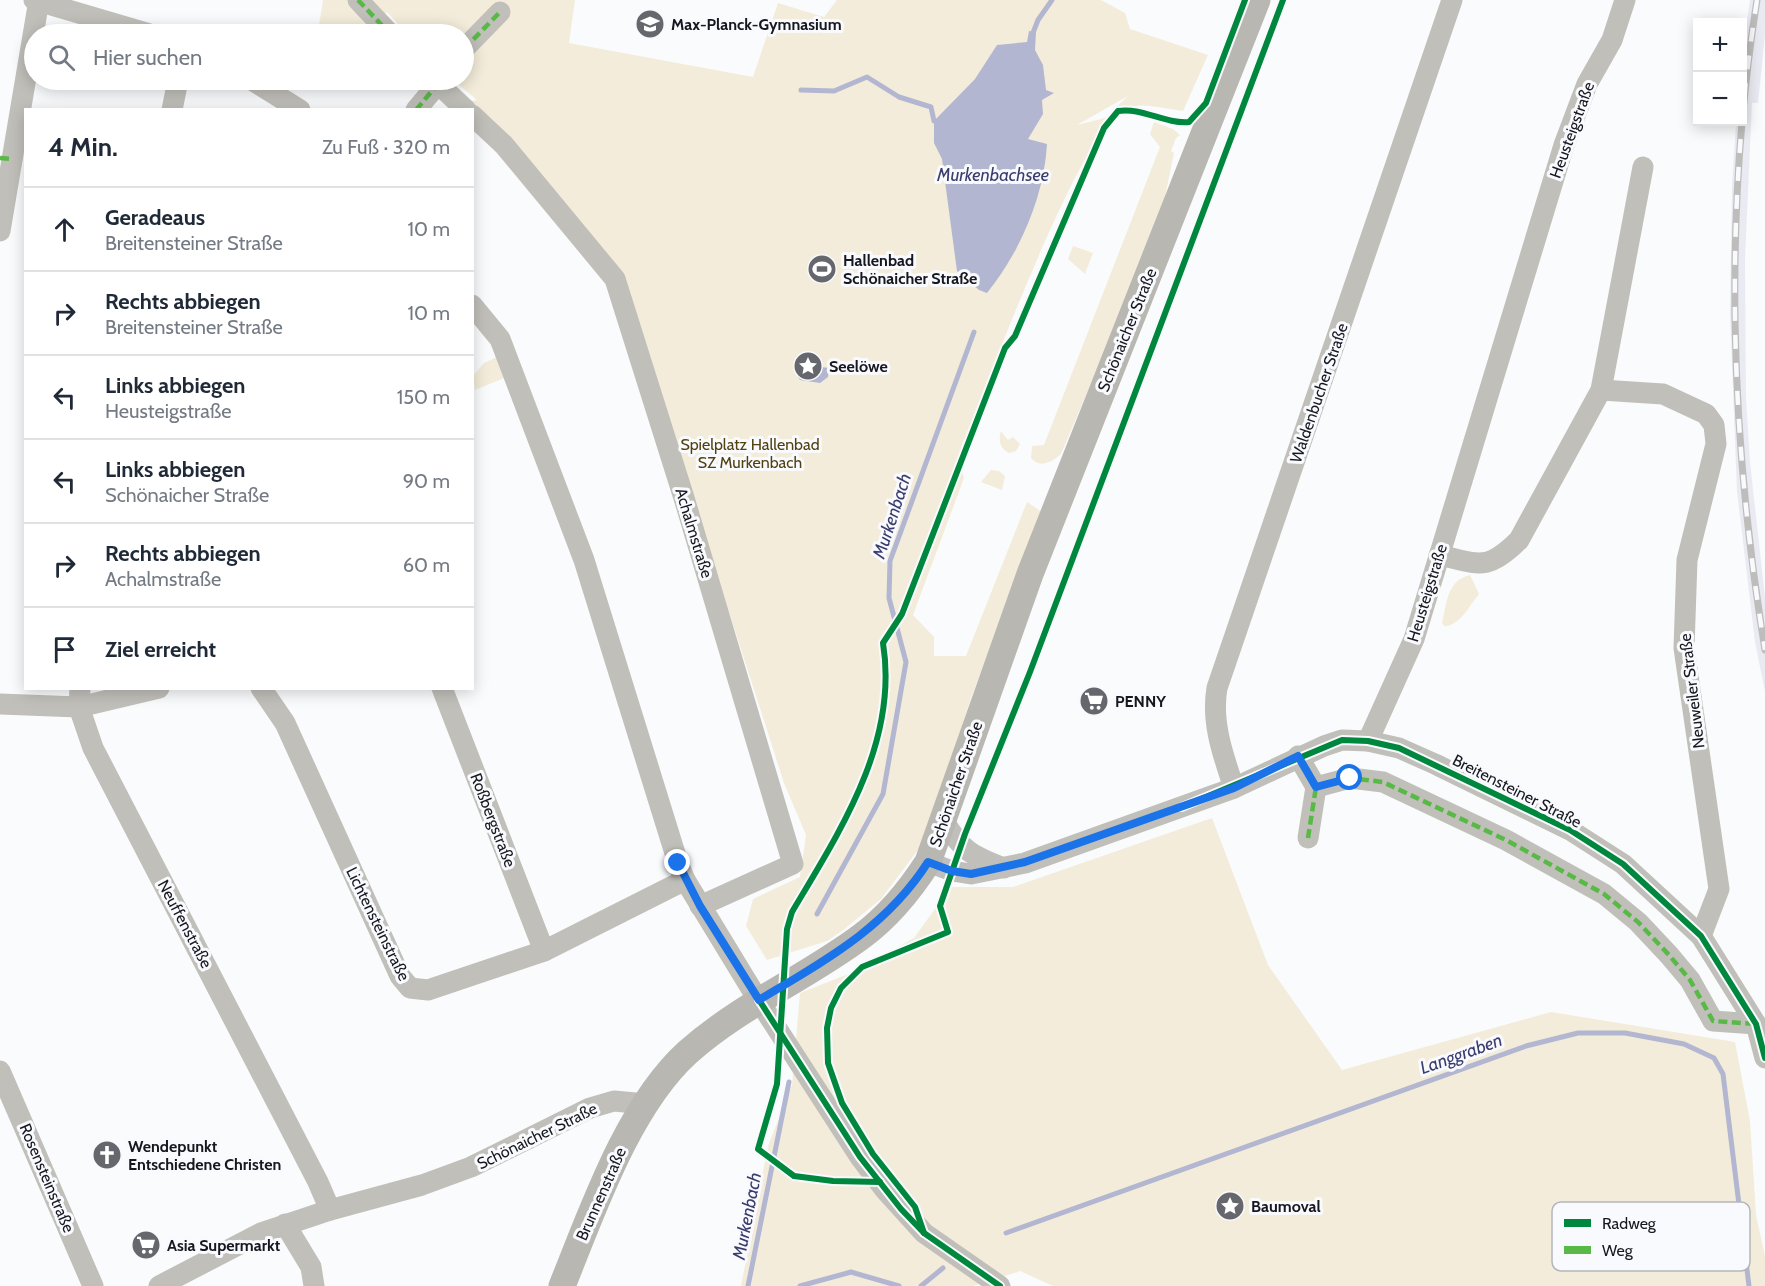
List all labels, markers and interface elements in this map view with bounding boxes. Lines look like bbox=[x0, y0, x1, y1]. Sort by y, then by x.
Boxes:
school or university icon: Max-Planck-Gymnasium bbox=[634, 8, 666, 40]
place label: Max-Planck-Gymnasium bbox=[671, 15, 842, 34]
map controls bbox=[1693, 18, 1747, 126]
button: + bbox=[1693, 18, 1747, 72]
search box bbox=[24, 24, 474, 90]
icon: search bbox=[45, 41, 78, 74]
text: Hier suchen bbox=[93, 44, 202, 71]
button: − bbox=[1693, 72, 1747, 126]
street label: Heusteigstraße bbox=[1546, 79, 1598, 181]
text: 4 Min. bbox=[48, 131, 118, 163]
text: Zu Fuß · 320 m bbox=[322, 135, 450, 159]
water label: Murkenbachsee bbox=[936, 164, 1049, 186]
text: Geradeaus bbox=[105, 204, 205, 231]
icon: ahead bbox=[48, 213, 81, 246]
text: 10 m bbox=[407, 217, 450, 241]
text: Breitensteiner Straße bbox=[105, 231, 283, 255]
place label: Hallenbad Schönaicher Straße bbox=[843, 251, 977, 288]
sports icon: Hallenbad Schönaicher Straße bbox=[806, 253, 838, 285]
street label: Schönaicher Straße bbox=[1094, 266, 1160, 394]
text: Rechts abbiegen bbox=[105, 288, 261, 315]
icon: right bbox=[48, 297, 81, 330]
text: 10 m bbox=[407, 301, 450, 325]
text: Breitensteiner Straße bbox=[105, 315, 283, 339]
street label: Waldenbucher Straße bbox=[1286, 321, 1352, 465]
place icon: Seelöwe bbox=[792, 350, 824, 382]
place label: Seelöwe bbox=[829, 357, 888, 376]
text: Links abbiegen bbox=[105, 372, 245, 399]
icon: left bbox=[48, 381, 81, 414]
text: 150 m bbox=[397, 385, 450, 409]
text: Heusteigstraße bbox=[105, 399, 231, 423]
park label: Spielplatz Hallenbad SZ Murkenbach bbox=[680, 435, 820, 472]
text: Links abbiegen bbox=[105, 456, 245, 483]
icon: left bbox=[48, 465, 81, 498]
text: 90 m bbox=[403, 469, 450, 493]
water label: Murkenbach bbox=[868, 471, 916, 562]
text: Schönaicher Straße bbox=[105, 483, 269, 507]
street label: Achalmstraße bbox=[671, 486, 717, 580]
text: Rechts abbiegen bbox=[105, 540, 261, 567]
street label: Heusteigstraße bbox=[1403, 542, 1451, 644]
icon: right bbox=[48, 549, 81, 582]
text: 60 m bbox=[403, 553, 450, 577]
text: Achalmstraße bbox=[105, 567, 221, 591]
street label: Neuweiler Straße bbox=[1676, 632, 1708, 750]
icon: arrive bbox=[48, 633, 81, 666]
text: Ziel erreicht bbox=[105, 636, 216, 663]
supermarket icon: PENNY bbox=[1078, 685, 1110, 717]
place label: PENNY bbox=[1115, 692, 1166, 711]
street label: Schönaicher Straße bbox=[926, 719, 986, 849]
street label: Breitensteiner Straße bbox=[1449, 750, 1585, 832]
route start bbox=[1336, 764, 1362, 790]
street label: Roßbergstraße bbox=[466, 770, 520, 870]
route end bbox=[664, 849, 690, 875]
street label: Lichtensteinstraße bbox=[342, 864, 414, 984]
street label: Neuffenstraße bbox=[154, 877, 216, 971]
water label: Langgraben bbox=[1417, 1029, 1505, 1079]
street label: Schönaicher Straße bbox=[474, 1099, 600, 1173]
street label: Rosensteinstraße bbox=[16, 1121, 78, 1235]
place label: Wendepunkt Entschiedene Christen bbox=[128, 1137, 281, 1174]
church icon: Wendepunkt Entschiedene Christen bbox=[91, 1139, 123, 1171]
street label: Brunnenstraße bbox=[572, 1145, 630, 1243]
water label: Murkenbach bbox=[728, 1171, 766, 1262]
place icon: Baumoval bbox=[1214, 1190, 1246, 1222]
place label: Baumoval bbox=[1251, 1197, 1321, 1216]
legend bbox=[1552, 1202, 1750, 1271]
text: Radweg bbox=[1602, 1214, 1657, 1233]
supermarket icon: Asia Supermarkt bbox=[130, 1229, 162, 1261]
place label: Asia Supermarkt bbox=[167, 1236, 281, 1255]
text: Weg bbox=[1602, 1241, 1634, 1260]

